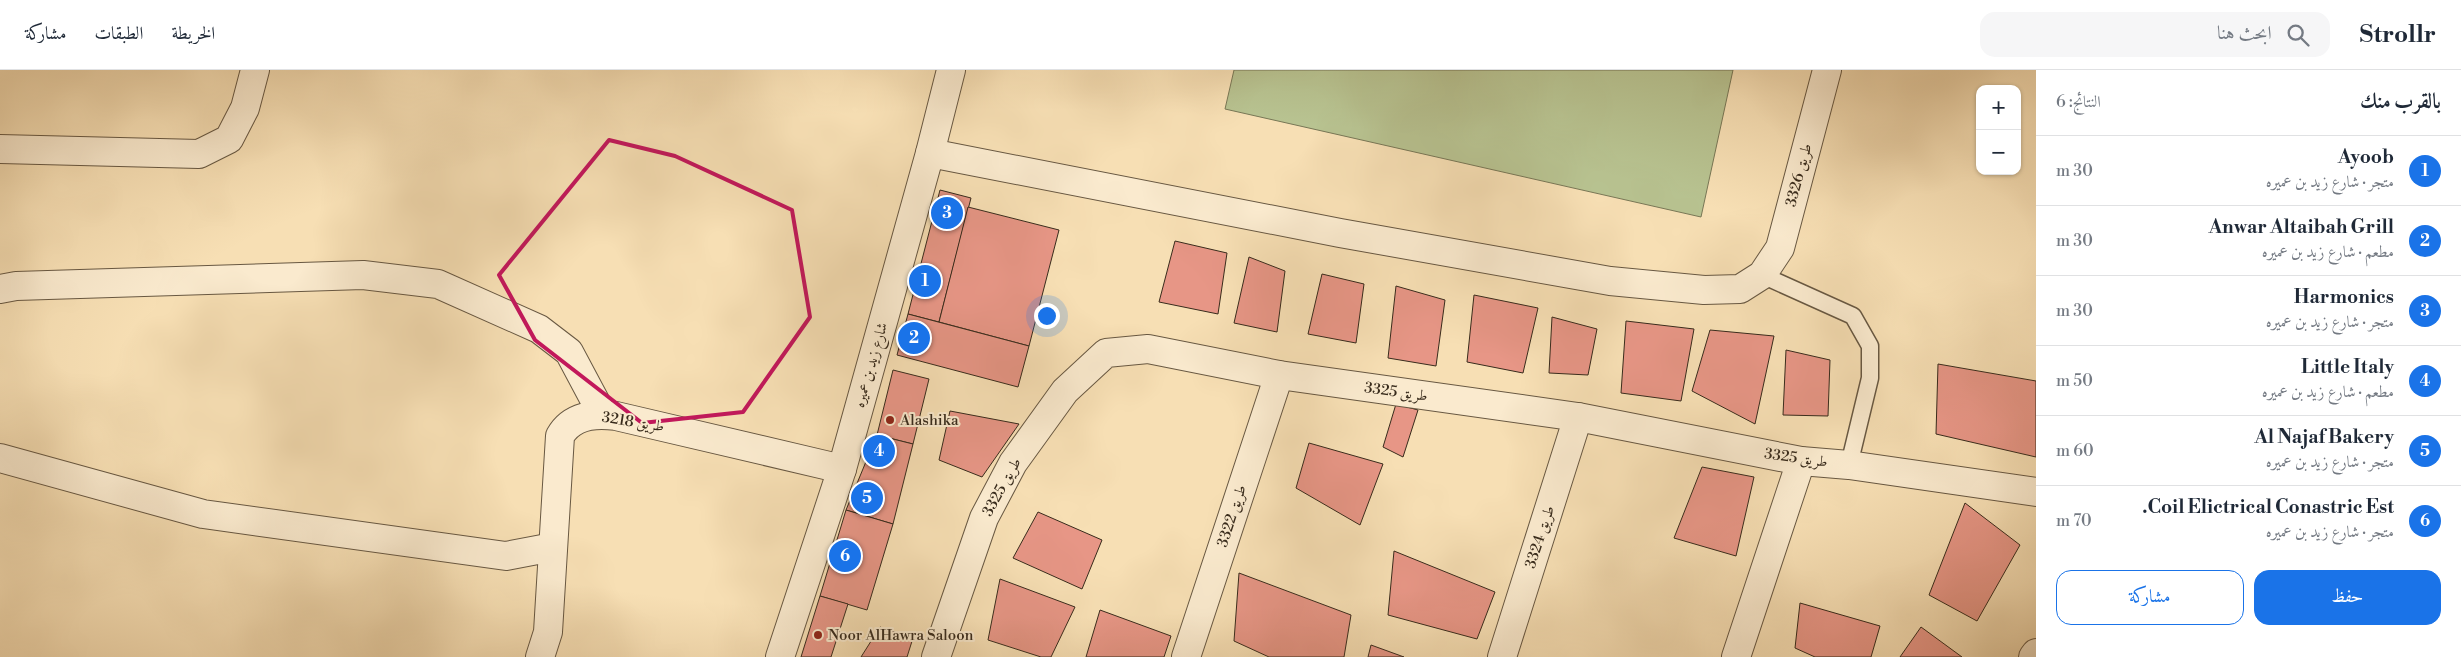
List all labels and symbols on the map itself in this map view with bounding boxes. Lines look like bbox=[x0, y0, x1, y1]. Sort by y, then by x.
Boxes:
street label: طريق 3326 bbox=[1781, 141, 1817, 209]
pin: 3 bbox=[931, 194, 963, 232]
pin: 1 bbox=[909, 262, 941, 300]
your location bbox=[1034, 303, 1060, 329]
pin: 2 bbox=[898, 319, 930, 357]
street label: شارع زيد بن عميره bbox=[850, 320, 895, 411]
street label: طريق 3325 bbox=[1363, 378, 1429, 406]
street label: طريق 3218 bbox=[600, 408, 666, 436]
place label: Alashika bbox=[899, 411, 959, 430]
marker: Alashika bbox=[884, 414, 896, 426]
pin: 4 bbox=[863, 432, 895, 470]
street label: طريق 3325 bbox=[1763, 444, 1829, 472]
street label: طريق 3325 bbox=[978, 454, 1026, 520]
pin: 5 bbox=[851, 479, 883, 517]
street label: طريق 3322 bbox=[1213, 483, 1251, 549]
street label: طريق 3324 bbox=[1521, 503, 1559, 571]
pin: 6 bbox=[829, 537, 861, 575]
place label: Noor AlHawra Saloon bbox=[828, 626, 974, 645]
marker: Noor AlHawra Saloon bbox=[812, 629, 824, 641]

